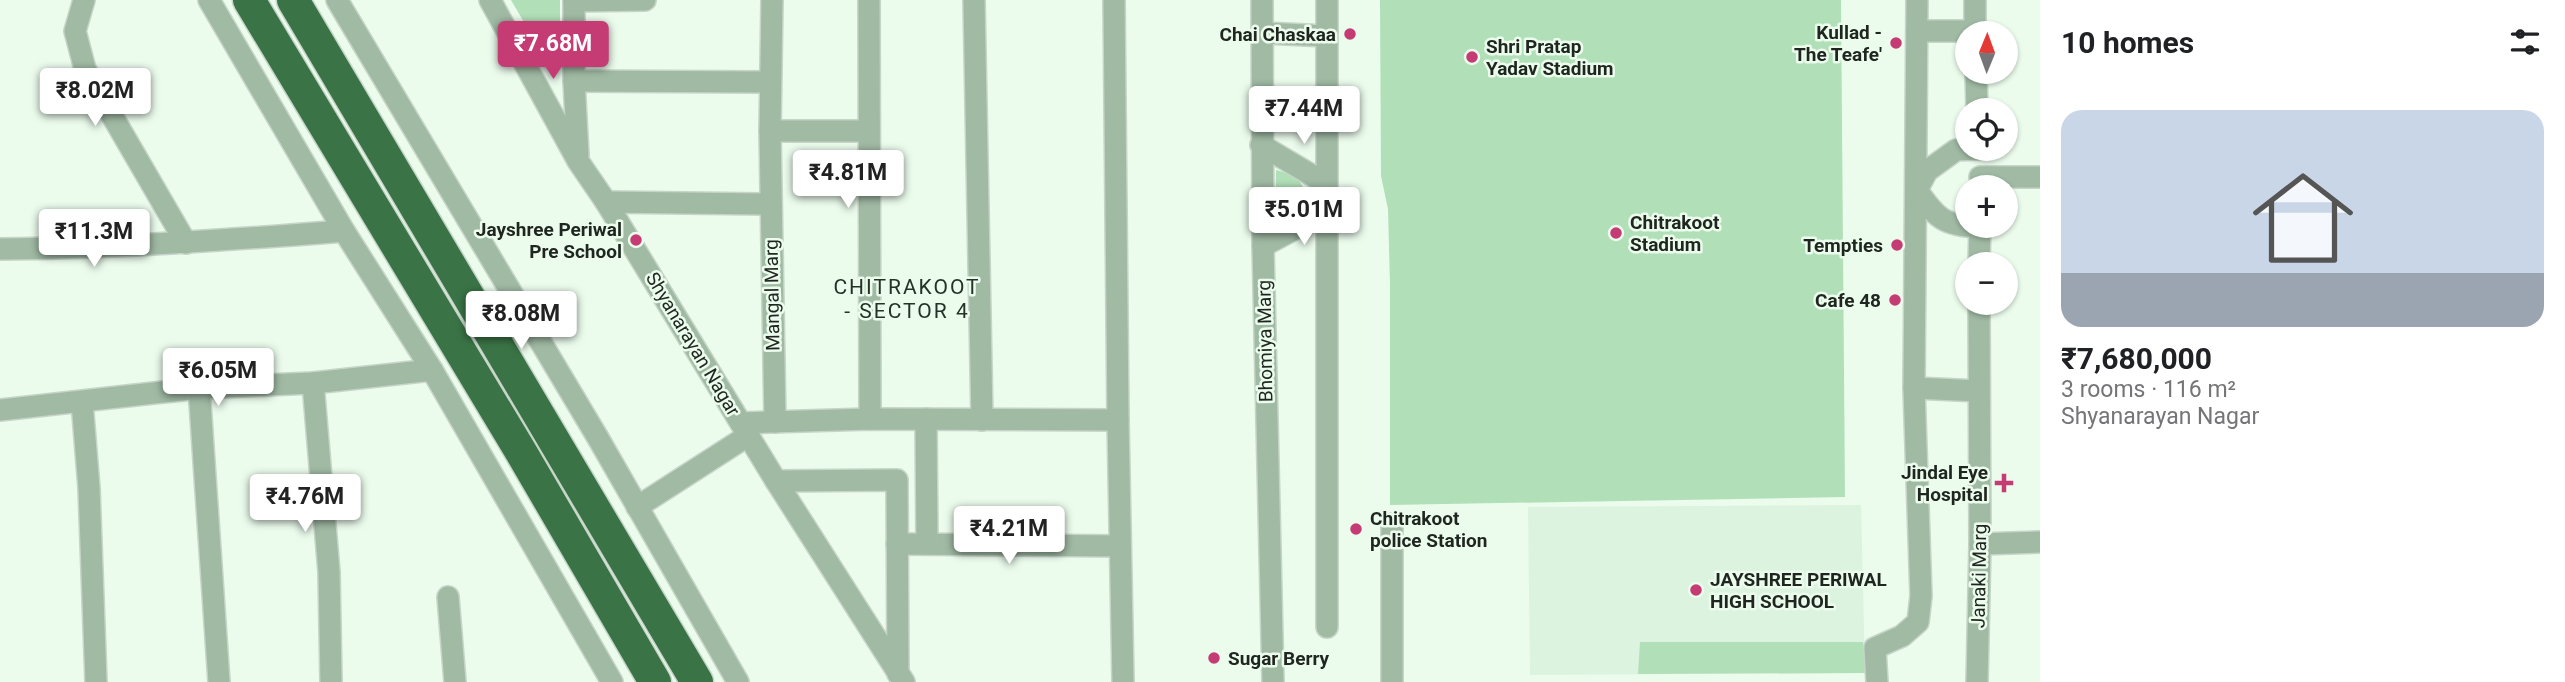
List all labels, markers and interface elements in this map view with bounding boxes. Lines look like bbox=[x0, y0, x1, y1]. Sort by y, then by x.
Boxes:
place label: Kullad - The Teafe' bbox=[1794, 21, 1882, 66]
north arrow bbox=[1955, 21, 2018, 84]
map controls bbox=[1955, 21, 2018, 315]
pin: ₹7.68M bbox=[496, 22, 610, 81]
place label: Chai Chaskaa bbox=[1220, 23, 1336, 46]
icon: filters bbox=[2506, 23, 2544, 61]
text: 10 homes bbox=[2061, 25, 2194, 60]
marker: Chai Chaskaa bbox=[1342, 26, 1358, 42]
text: ₹7.68M bbox=[514, 30, 592, 57]
place label: Shri Pratap Yadav Stadium bbox=[1486, 35, 1614, 80]
marker: Kullad - The Teafe' bbox=[1888, 35, 1904, 51]
marker: Shri Pratap Yadav Stadium bbox=[1464, 49, 1480, 65]
pin: ₹8.02M bbox=[38, 68, 152, 128]
text: ₹8.02M bbox=[56, 77, 134, 104]
pin: ₹7.44M bbox=[1247, 86, 1361, 146]
text: ₹7.44M bbox=[1265, 95, 1343, 122]
button: locate bbox=[1955, 98, 2018, 161]
pin: ₹4.81M bbox=[791, 150, 905, 210]
icon: home bbox=[2240, 155, 2366, 281]
text: ₹4.81M bbox=[809, 159, 887, 186]
button: + bbox=[1955, 175, 2018, 238]
pin: ₹5.01M bbox=[1247, 188, 1361, 247]
text: ₹5.01M bbox=[1265, 196, 1343, 223]
pin: ₹11.3M bbox=[37, 210, 151, 269]
place label: Chitrakoot Stadium bbox=[1630, 211, 1720, 256]
text: ₹11.3M bbox=[55, 218, 133, 245]
place label: Jayshree Periwal Pre School bbox=[476, 218, 622, 263]
marker: Chitrakoot Stadium bbox=[1608, 225, 1624, 241]
marker: Jayshree Periwal Pre School bbox=[628, 232, 644, 248]
place label: Tempties bbox=[1803, 234, 1883, 257]
marker: Tempties bbox=[1889, 237, 1905, 253]
street label: Mangal Marg bbox=[760, 239, 784, 351]
button: − bbox=[1955, 252, 2018, 315]
street label: Shyanarayan Nagar bbox=[641, 268, 745, 421]
district label: CHITRAKOOT - SECTOR 4 bbox=[833, 275, 981, 323]
street label: Bhomiya Marg bbox=[1252, 280, 1278, 402]
place label: Cafe 48 bbox=[1815, 289, 1881, 312]
pin: ₹8.08M bbox=[464, 292, 578, 351]
marker: Cafe 48 bbox=[1887, 292, 1903, 308]
text: ₹8.08M bbox=[482, 300, 560, 327]
text: ₹7,680,000 bbox=[2061, 341, 2212, 376]
pin: ₹6.05M bbox=[161, 348, 275, 408]
text: ₹6.05M bbox=[179, 357, 257, 384]
text: 3 rooms · 116 m² bbox=[2061, 376, 2236, 403]
text: Shyanarayan Nagar bbox=[2061, 403, 2259, 430]
place label: Jindal Eye Hospital bbox=[1901, 461, 1988, 506]
marker: Jindal Eye Hospital bbox=[1994, 473, 2014, 493]
pin: ₹4.76M bbox=[248, 475, 362, 534]
text: ₹4.76M bbox=[266, 483, 344, 510]
pin: ₹4.21M bbox=[952, 506, 1066, 566]
place label: Chitrakoot police Station bbox=[1370, 507, 1487, 552]
text: ₹4.21M bbox=[970, 515, 1048, 542]
marker: Chitrakoot police Station bbox=[1348, 521, 1364, 537]
street label: Janaki Marg bbox=[1967, 524, 1991, 628]
place label: JAYSHREE PERIWAL HIGH SCHOOL bbox=[1710, 568, 1887, 613]
marker: JAYSHREE PERIWAL HIGH SCHOOL bbox=[1688, 582, 1704, 598]
place label: Sugar Berry bbox=[1228, 647, 1330, 670]
marker: Sugar Berry bbox=[1206, 650, 1222, 666]

